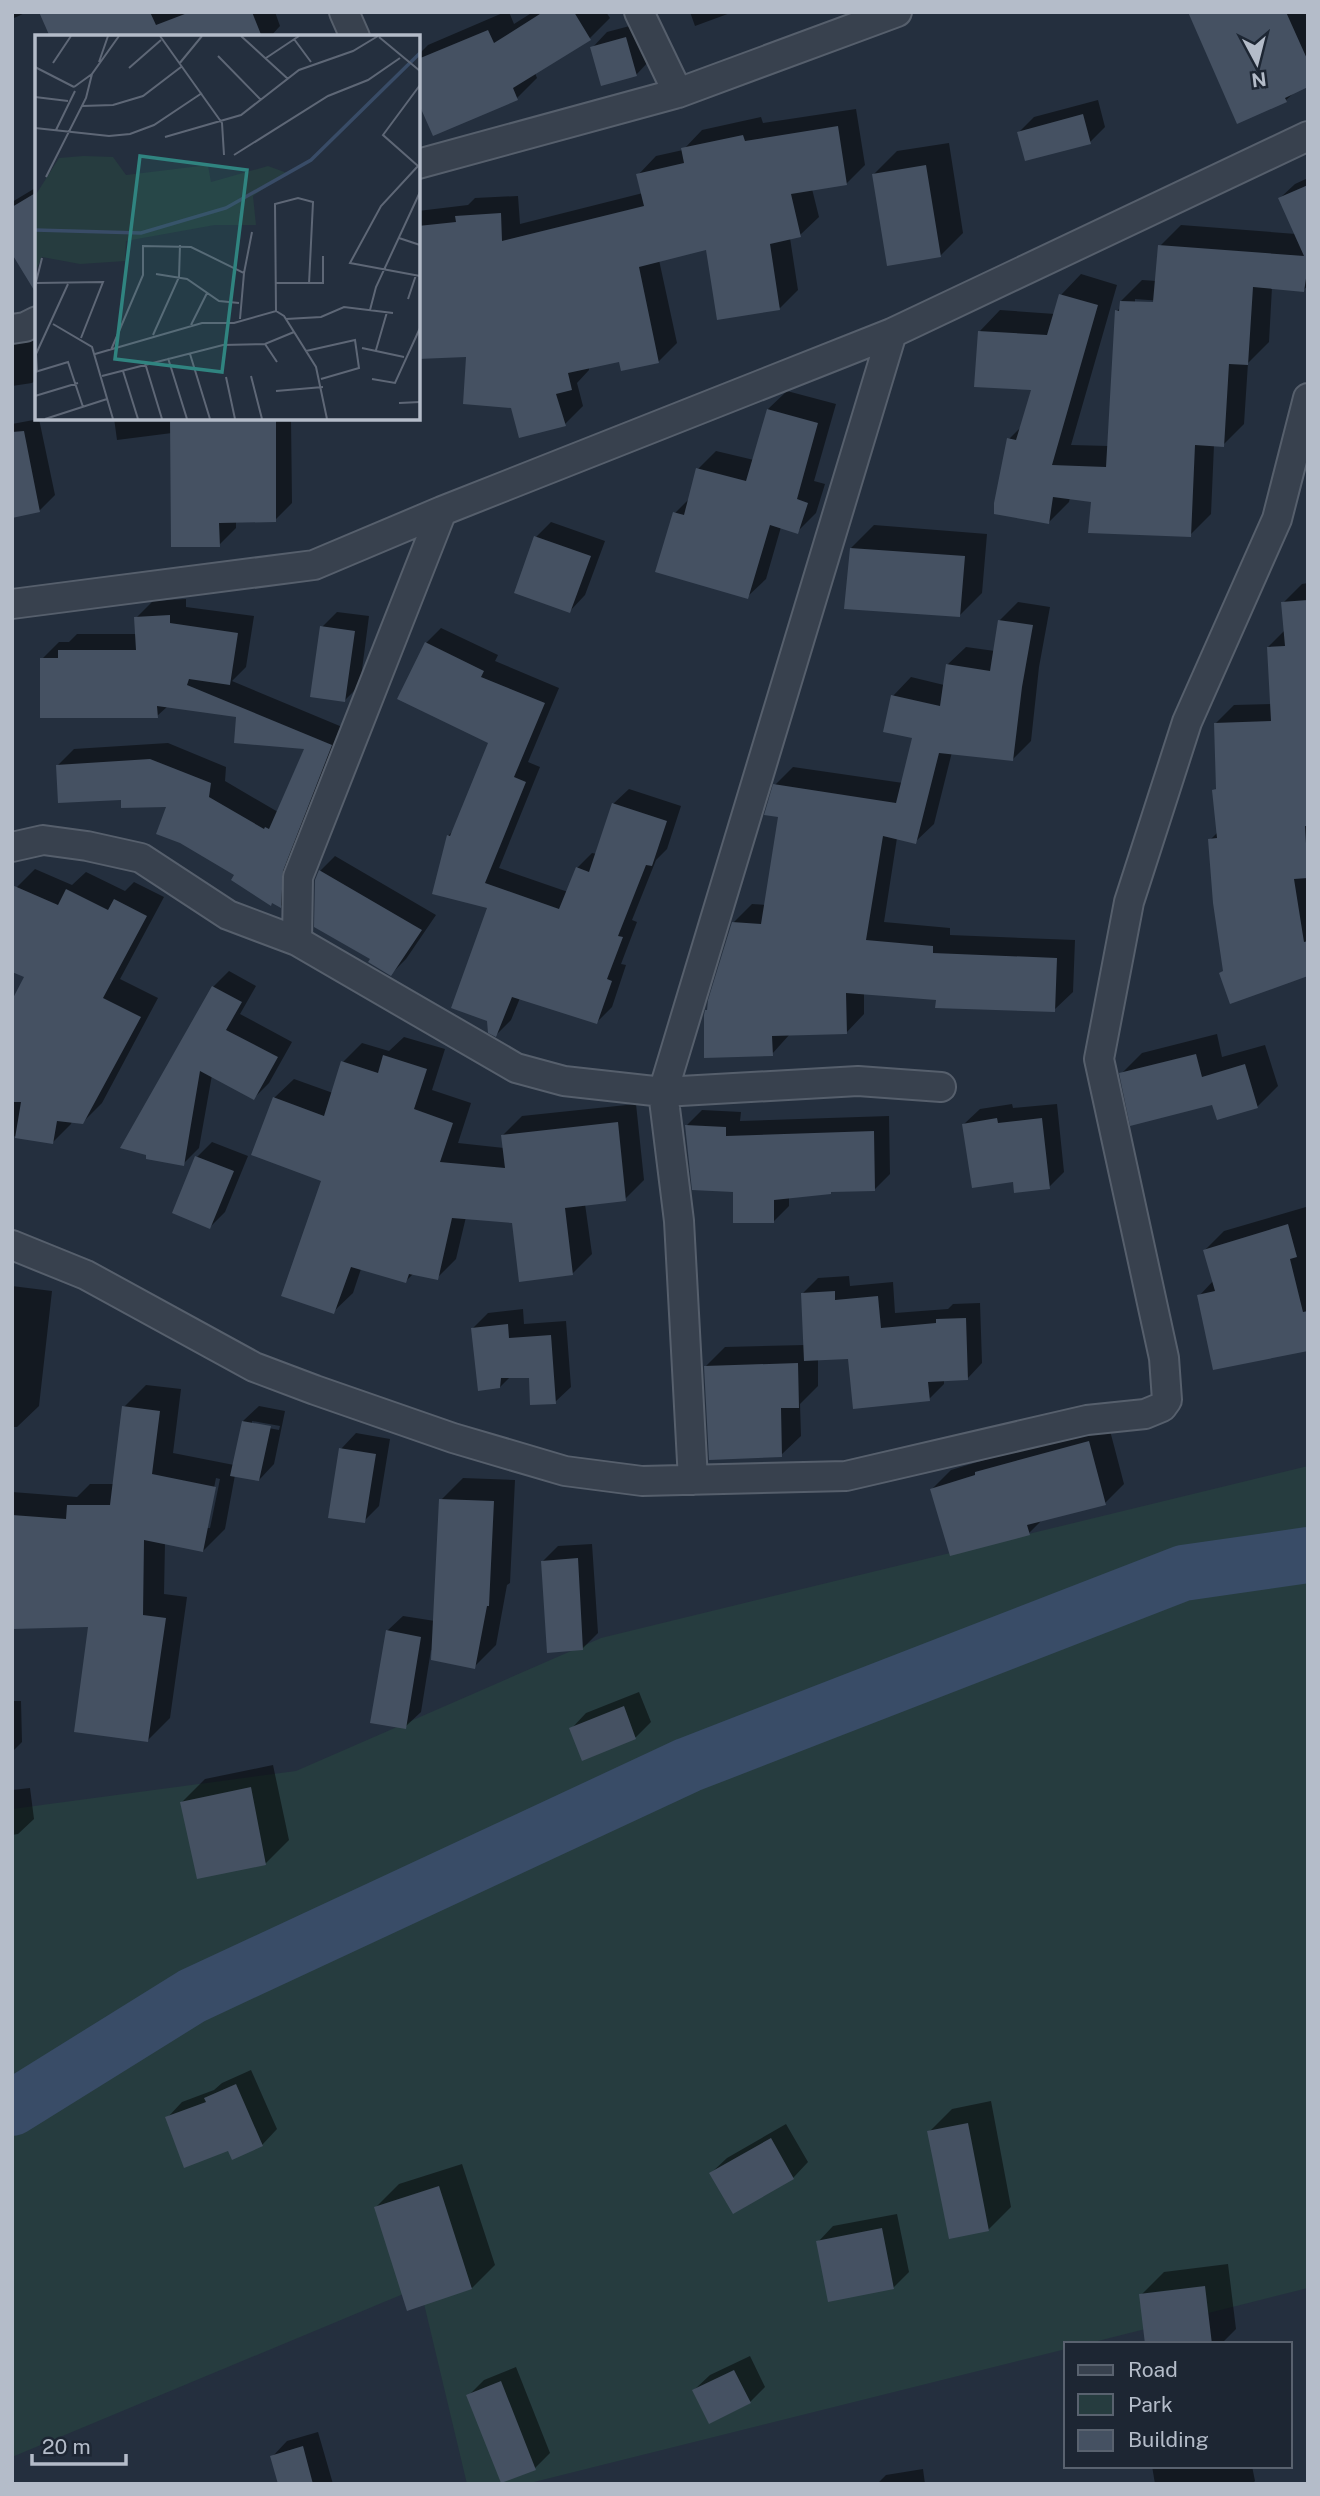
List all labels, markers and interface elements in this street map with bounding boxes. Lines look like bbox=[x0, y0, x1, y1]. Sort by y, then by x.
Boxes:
north arrow bbox=[1222, 28, 1292, 98]
inset map bbox=[35, 35, 420, 420]
text: N bbox=[1250, 68, 1268, 92]
legend bbox=[1064, 2342, 1292, 2468]
text: Road bbox=[1128, 2357, 1178, 2382]
text: Park bbox=[1128, 2392, 1173, 2417]
scale bar bbox=[32, 2422, 126, 2466]
text: Building bbox=[1128, 2427, 1209, 2452]
text: 20 m bbox=[42, 2434, 91, 2459]

